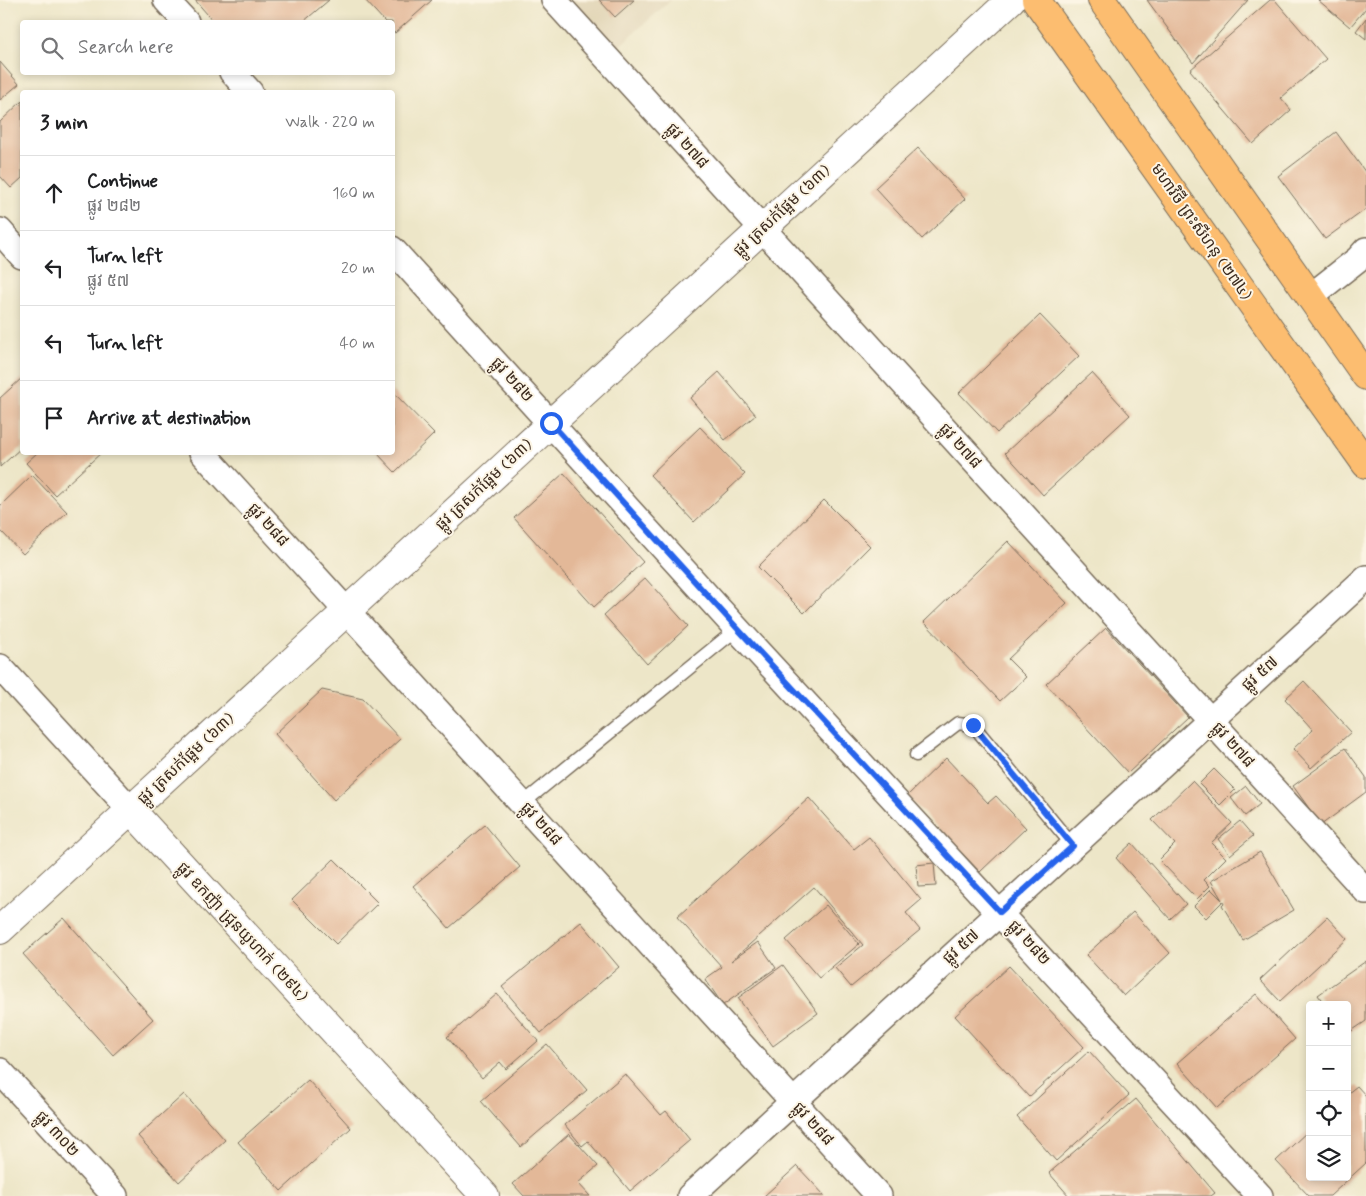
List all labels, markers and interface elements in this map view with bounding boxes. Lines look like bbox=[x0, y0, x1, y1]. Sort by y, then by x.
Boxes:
search box bbox=[20, 20, 395, 75]
icon: search bbox=[38, 34, 66, 62]
text: Search here bbox=[78, 35, 174, 60]
text: 3 min bbox=[40, 109, 88, 137]
text: Walk · 220 m bbox=[285, 112, 375, 133]
street label: ផ្លូវ ២៧៨ bbox=[659, 119, 713, 175]
street label: មហាវិថី ព្រះសីហនុ (២៧៤) bbox=[1146, 159, 1257, 304]
street label: ផ្លូវ ត្រសក់ផ្អែម (៦៣) bbox=[729, 160, 837, 263]
text: Continue bbox=[87, 169, 158, 194]
icon: ahead bbox=[40, 179, 68, 207]
text: 160 m bbox=[332, 183, 375, 204]
text: ផ្លូវ ២៨២ bbox=[87, 196, 141, 217]
text: Turn left bbox=[87, 244, 163, 269]
icon: left bbox=[40, 254, 68, 282]
text: 20 m bbox=[341, 258, 375, 279]
text: ផ្លូវ ៥៧ bbox=[87, 271, 129, 292]
icon: left bbox=[40, 329, 68, 357]
text: Turn left bbox=[87, 331, 163, 356]
text: 40 m bbox=[339, 333, 375, 354]
street label: ផ្លូវ ២៨២ bbox=[484, 353, 538, 409]
icon: arrive bbox=[40, 404, 68, 432]
text: Arrive at destination bbox=[87, 406, 251, 431]
route start bbox=[540, 412, 563, 435]
street label: ផ្លូវ ២៧៨ bbox=[932, 419, 986, 475]
street label: ផ្លូវ ត្រសក់ផ្អែម (៦៣) bbox=[431, 434, 539, 537]
street label: ផ្លូវ ២៨៨ bbox=[241, 499, 293, 553]
street label: ផ្លូវ ៥៧ bbox=[1237, 652, 1285, 698]
street label: ផ្លូវ ត្រសក់ផ្អែម (៦៣) bbox=[133, 708, 241, 811]
route end bbox=[962, 714, 985, 737]
street label: ផ្លូវ ២៧៨ bbox=[1205, 718, 1259, 774]
street label: ផ្លូវ ២៨៨ bbox=[514, 798, 566, 852]
street label: ផ្លូវ ឧកញ៉ា ជ្រុនយូហាក់ (២៩៤) bbox=[170, 857, 313, 1008]
street label: ផ្លូវ ២៨២ bbox=[1001, 916, 1055, 972]
street label: ផ្លូវ ៥៧ bbox=[938, 925, 986, 971]
map controls bbox=[1306, 1001, 1351, 1181]
button: + bbox=[1306, 1001, 1351, 1046]
button: − bbox=[1306, 1046, 1351, 1091]
button: locate bbox=[1306, 1091, 1351, 1136]
street label: ផ្លូវ ២៨៨ bbox=[786, 1098, 838, 1152]
street label: ផ្លូវ ៣០២ bbox=[28, 1106, 84, 1163]
button: layers bbox=[1306, 1136, 1351, 1181]

